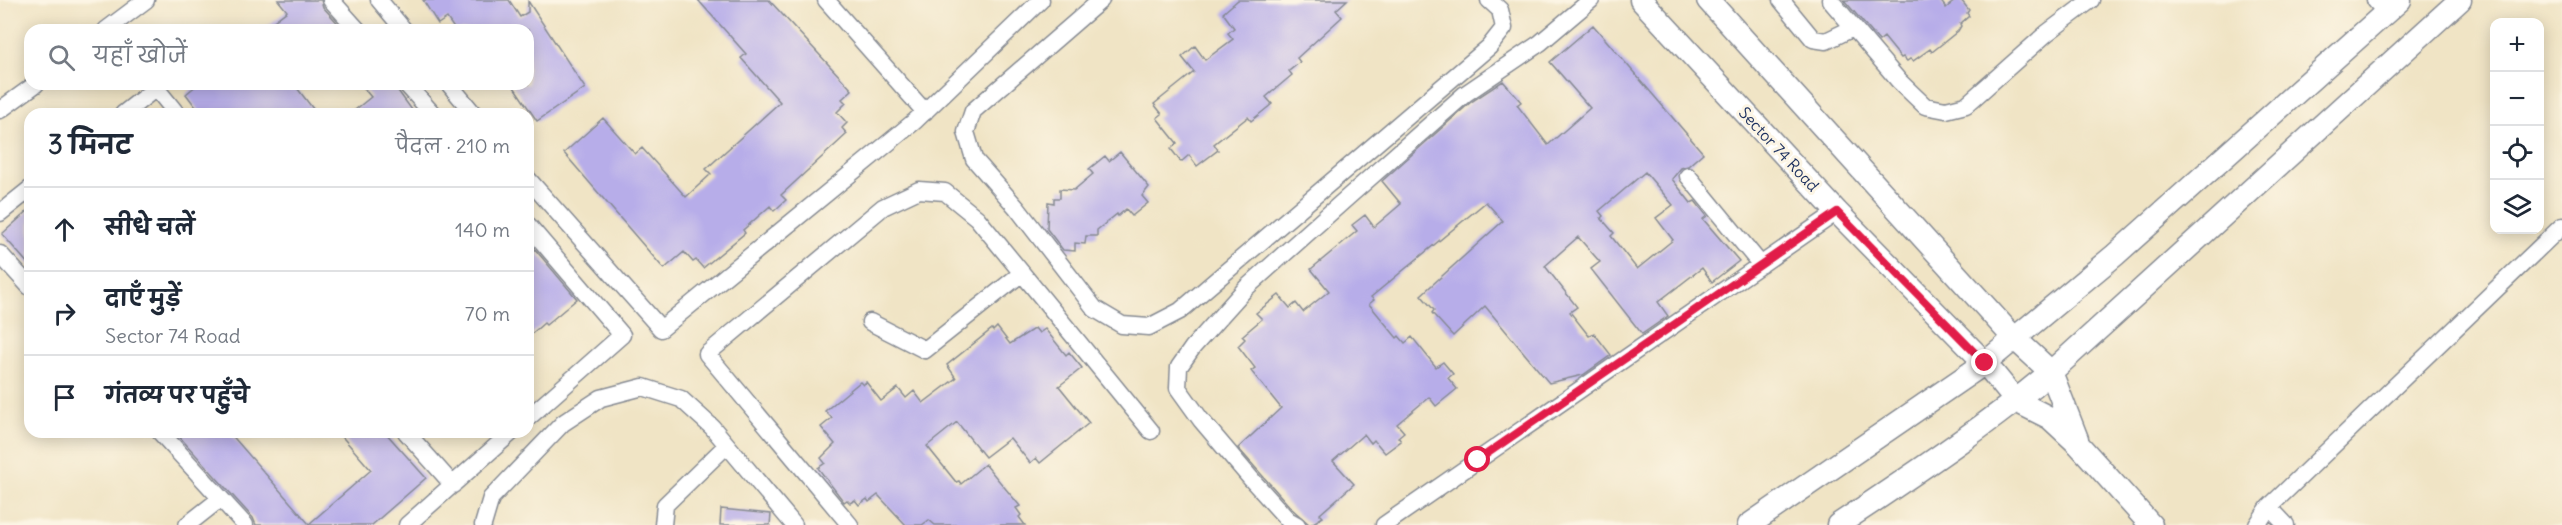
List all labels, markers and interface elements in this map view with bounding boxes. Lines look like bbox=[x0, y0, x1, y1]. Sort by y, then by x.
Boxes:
map controls bbox=[2490, 18, 2544, 234]
button: + bbox=[2490, 18, 2544, 72]
search box bbox=[24, 24, 534, 90]
icon: search bbox=[45, 41, 78, 74]
text: यहाँ खोजें bbox=[93, 41, 187, 69]
button: − bbox=[2490, 72, 2544, 126]
street label: Sector 74 Road bbox=[1735, 103, 1823, 195]
button: locate bbox=[2490, 126, 2544, 180]
text: 3 मिनट bbox=[48, 128, 132, 161]
text: पैदल · 210 m bbox=[395, 133, 510, 158]
button: layers bbox=[2490, 180, 2544, 234]
icon: ahead bbox=[48, 213, 81, 246]
text: सीधे चलें bbox=[105, 213, 195, 241]
text: 140 m bbox=[455, 217, 510, 242]
text: दाएँ मुड़ें bbox=[105, 284, 181, 312]
icon: right bbox=[48, 297, 81, 330]
text: 70 m bbox=[465, 301, 510, 326]
text: Sector 74 Road bbox=[105, 323, 241, 348]
route end bbox=[1971, 349, 1997, 375]
icon: arrive bbox=[48, 381, 81, 414]
text: गंतव्य पर पहुँचे bbox=[105, 381, 249, 409]
route start bbox=[1464, 446, 1490, 472]

